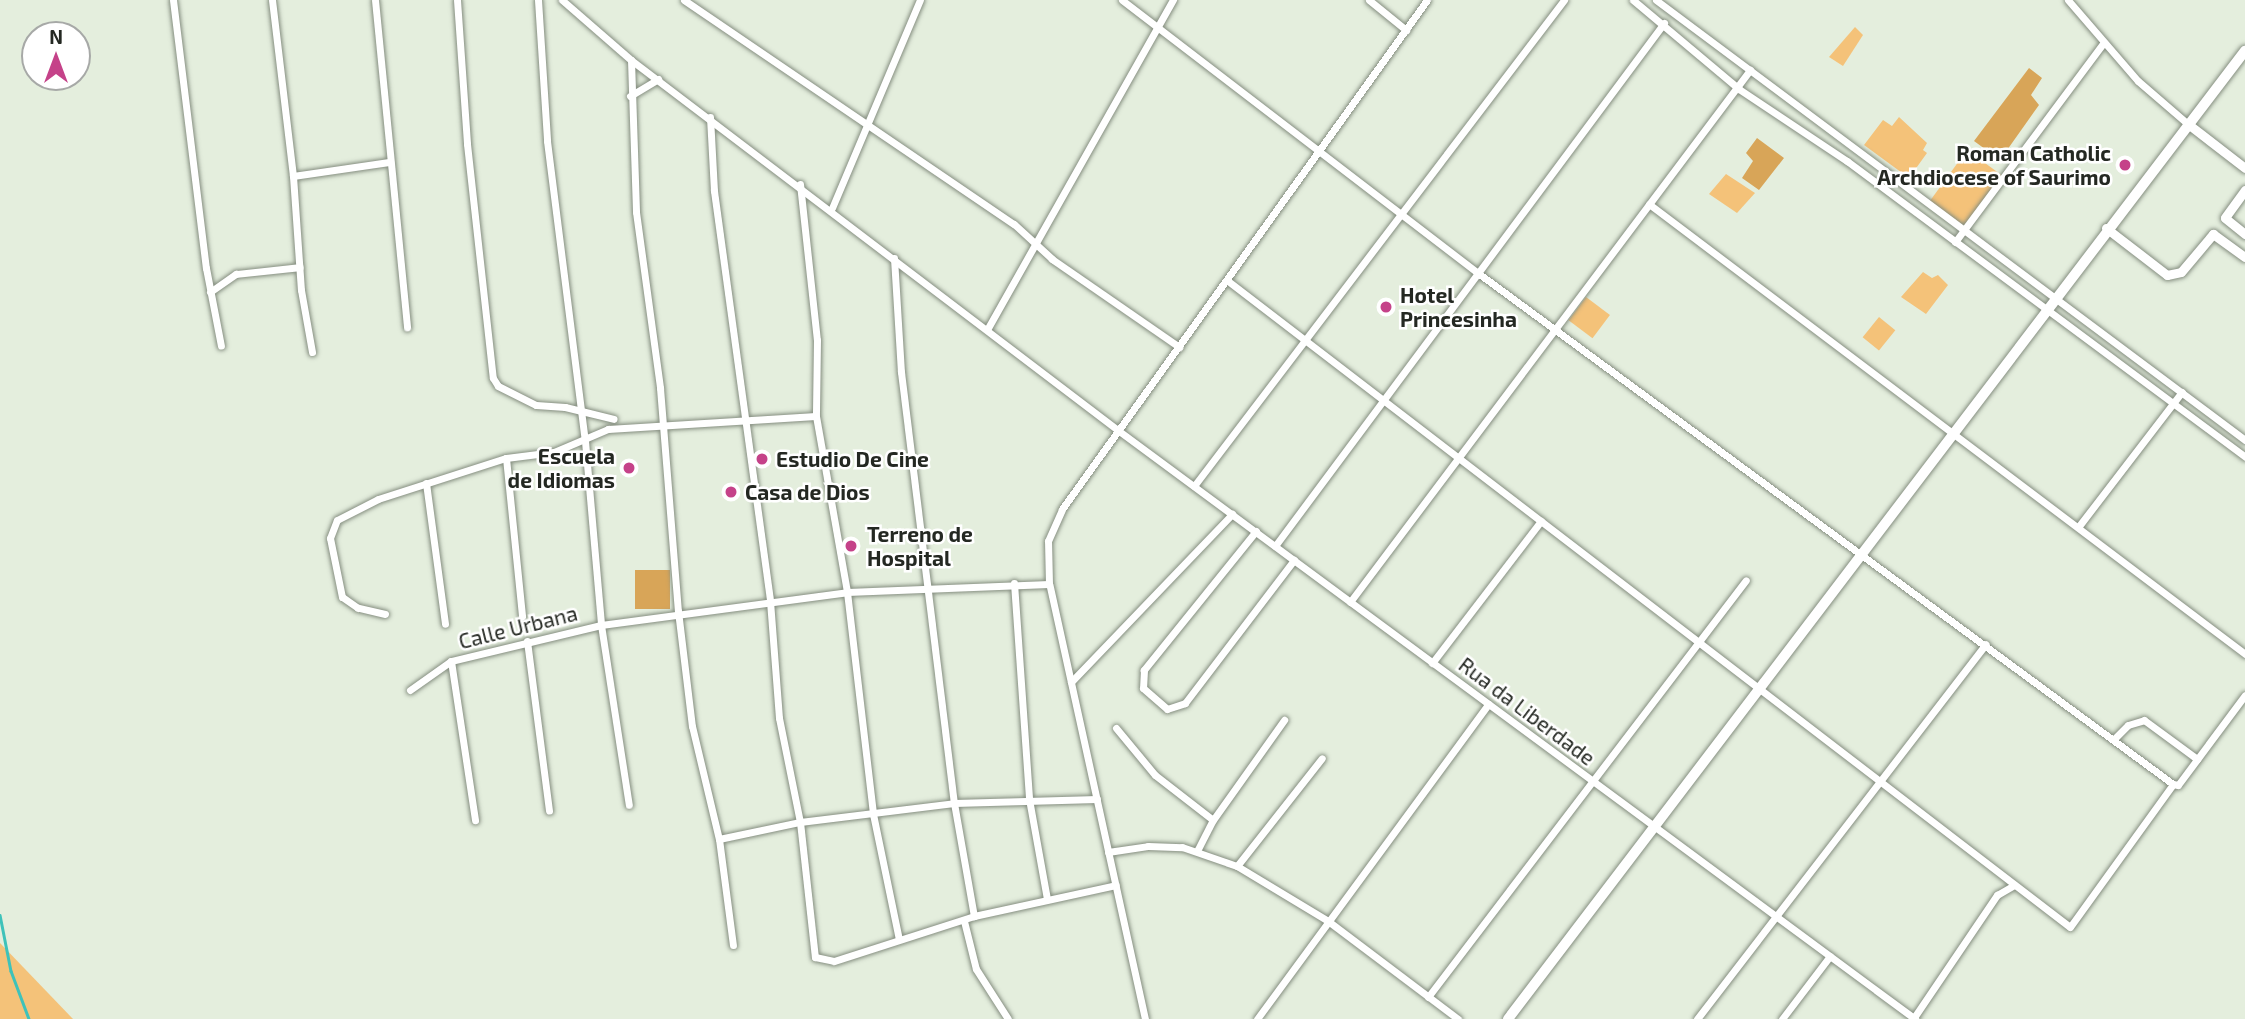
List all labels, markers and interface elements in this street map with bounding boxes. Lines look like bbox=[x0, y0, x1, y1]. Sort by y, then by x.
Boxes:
north arrow bbox=[21, 21, 91, 91]
text: N bbox=[49, 25, 63, 48]
place label: Roman Catholic Archdiocese of Saurimo bbox=[1877, 140, 2111, 190]
marker: Roman Catholic Archdiocese of Saurimo bbox=[2117, 157, 2133, 173]
place label: Hotel Princesinha bbox=[1400, 282, 1517, 332]
marker: Hotel Princesinha bbox=[1378, 299, 1394, 315]
place label: Escuela de Idiomas bbox=[508, 443, 615, 493]
place label: Estudio De Cine bbox=[776, 446, 929, 472]
marker: Estudio De Cine bbox=[754, 451, 770, 467]
marker: Escuela de Idiomas bbox=[621, 460, 637, 476]
place label: Casa de Dios bbox=[745, 479, 870, 505]
marker: Casa de Dios bbox=[723, 484, 739, 500]
place label: Terreno de Hospital bbox=[867, 521, 973, 571]
marker: Terreno de Hospital bbox=[841, 536, 861, 556]
street label: Calle Urbana bbox=[456, 600, 580, 654]
street label: Rua da Liberdade bbox=[1454, 652, 1600, 770]

